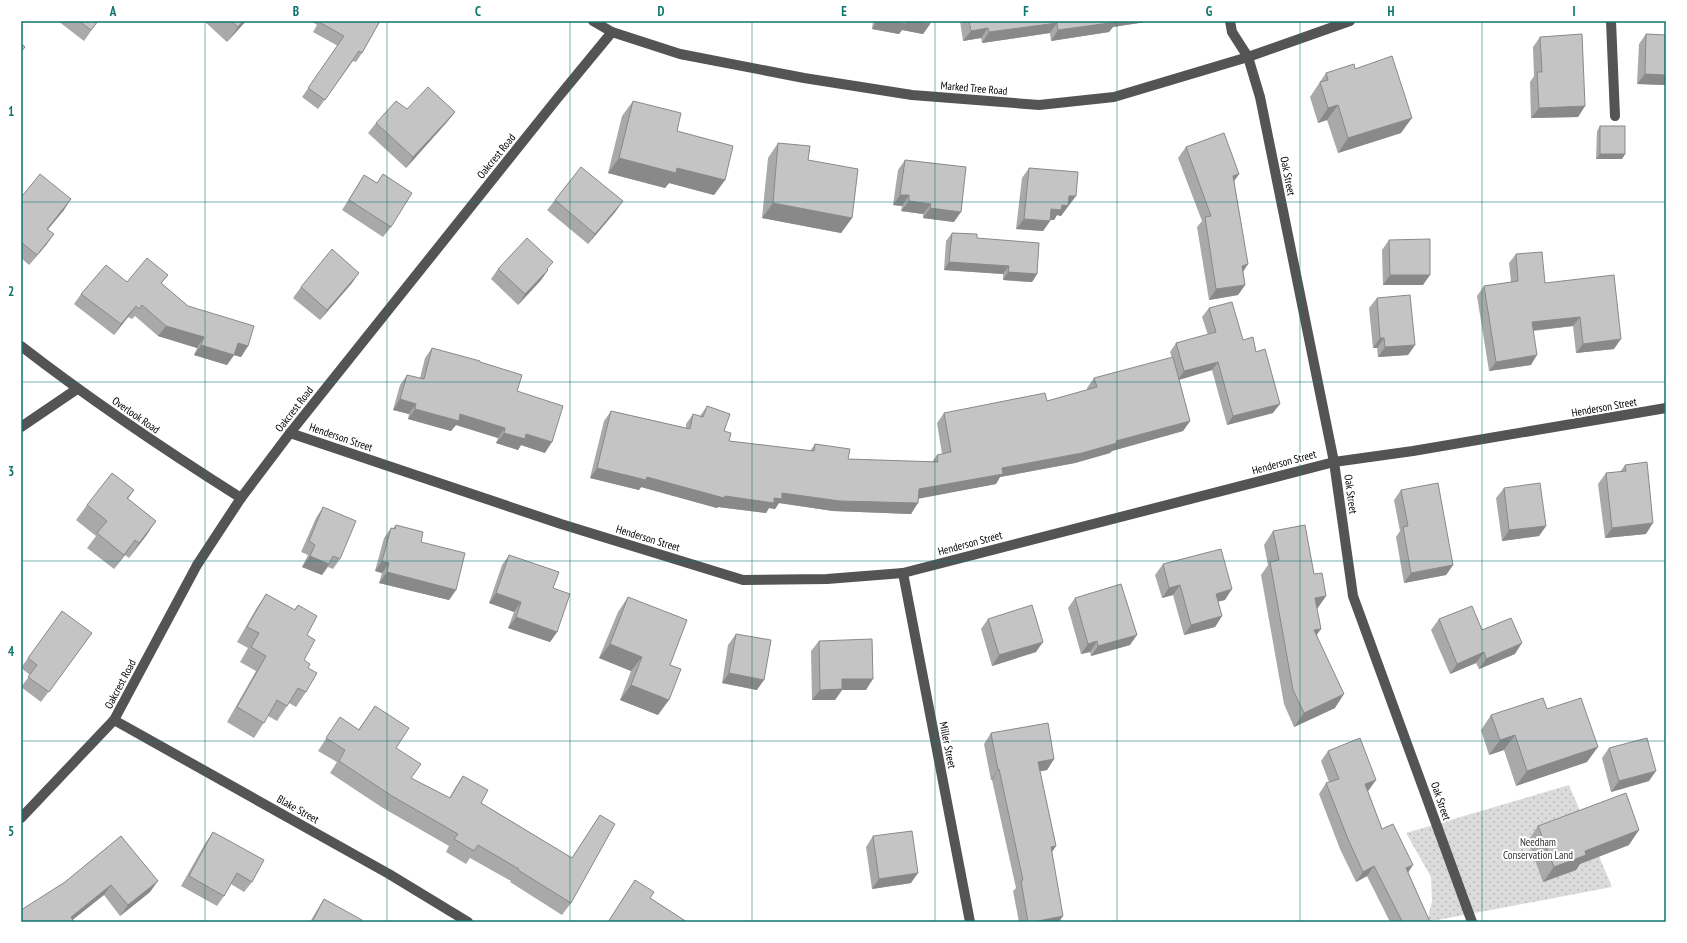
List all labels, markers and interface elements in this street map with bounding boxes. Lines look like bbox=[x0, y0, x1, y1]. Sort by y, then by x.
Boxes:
text: A bbox=[109, 3, 117, 20]
text: B bbox=[293, 3, 299, 20]
text: C bbox=[475, 3, 481, 20]
text: D bbox=[658, 3, 665, 20]
text: E bbox=[841, 3, 847, 20]
text: F bbox=[1023, 3, 1029, 20]
text: G bbox=[1206, 3, 1213, 20]
text: H bbox=[1388, 3, 1395, 20]
text: I bbox=[1572, 3, 1576, 20]
street label: Marked Tree Road bbox=[940, 78, 1008, 98]
text: 1 bbox=[8, 103, 14, 120]
street label: Oakcrest Road bbox=[474, 130, 519, 181]
street label: Oak Street bbox=[1277, 155, 1299, 197]
text: 2 bbox=[8, 283, 14, 300]
street label: Oakcrest Road bbox=[272, 383, 316, 435]
street label: Overlook Road bbox=[109, 394, 163, 437]
street label: Henderson Street bbox=[1570, 394, 1638, 420]
street label: Henderson Street bbox=[308, 420, 374, 454]
street label: Henderson Street bbox=[1250, 447, 1318, 477]
text: 3 bbox=[8, 463, 14, 480]
street label: Oak Street bbox=[1341, 473, 1361, 515]
street label: Henderson Street bbox=[614, 522, 682, 554]
street label: Henderson Street bbox=[936, 528, 1004, 558]
text: 4 bbox=[8, 643, 15, 660]
street label: Oakcrest Road bbox=[101, 657, 139, 711]
street label: Miller Street bbox=[937, 721, 959, 769]
street label: Oak Street bbox=[1428, 780, 1454, 822]
street label: Blake Street bbox=[275, 792, 321, 826]
text: 5 bbox=[8, 823, 14, 840]
park label: Needham Conservation Land bbox=[1503, 835, 1573, 862]

